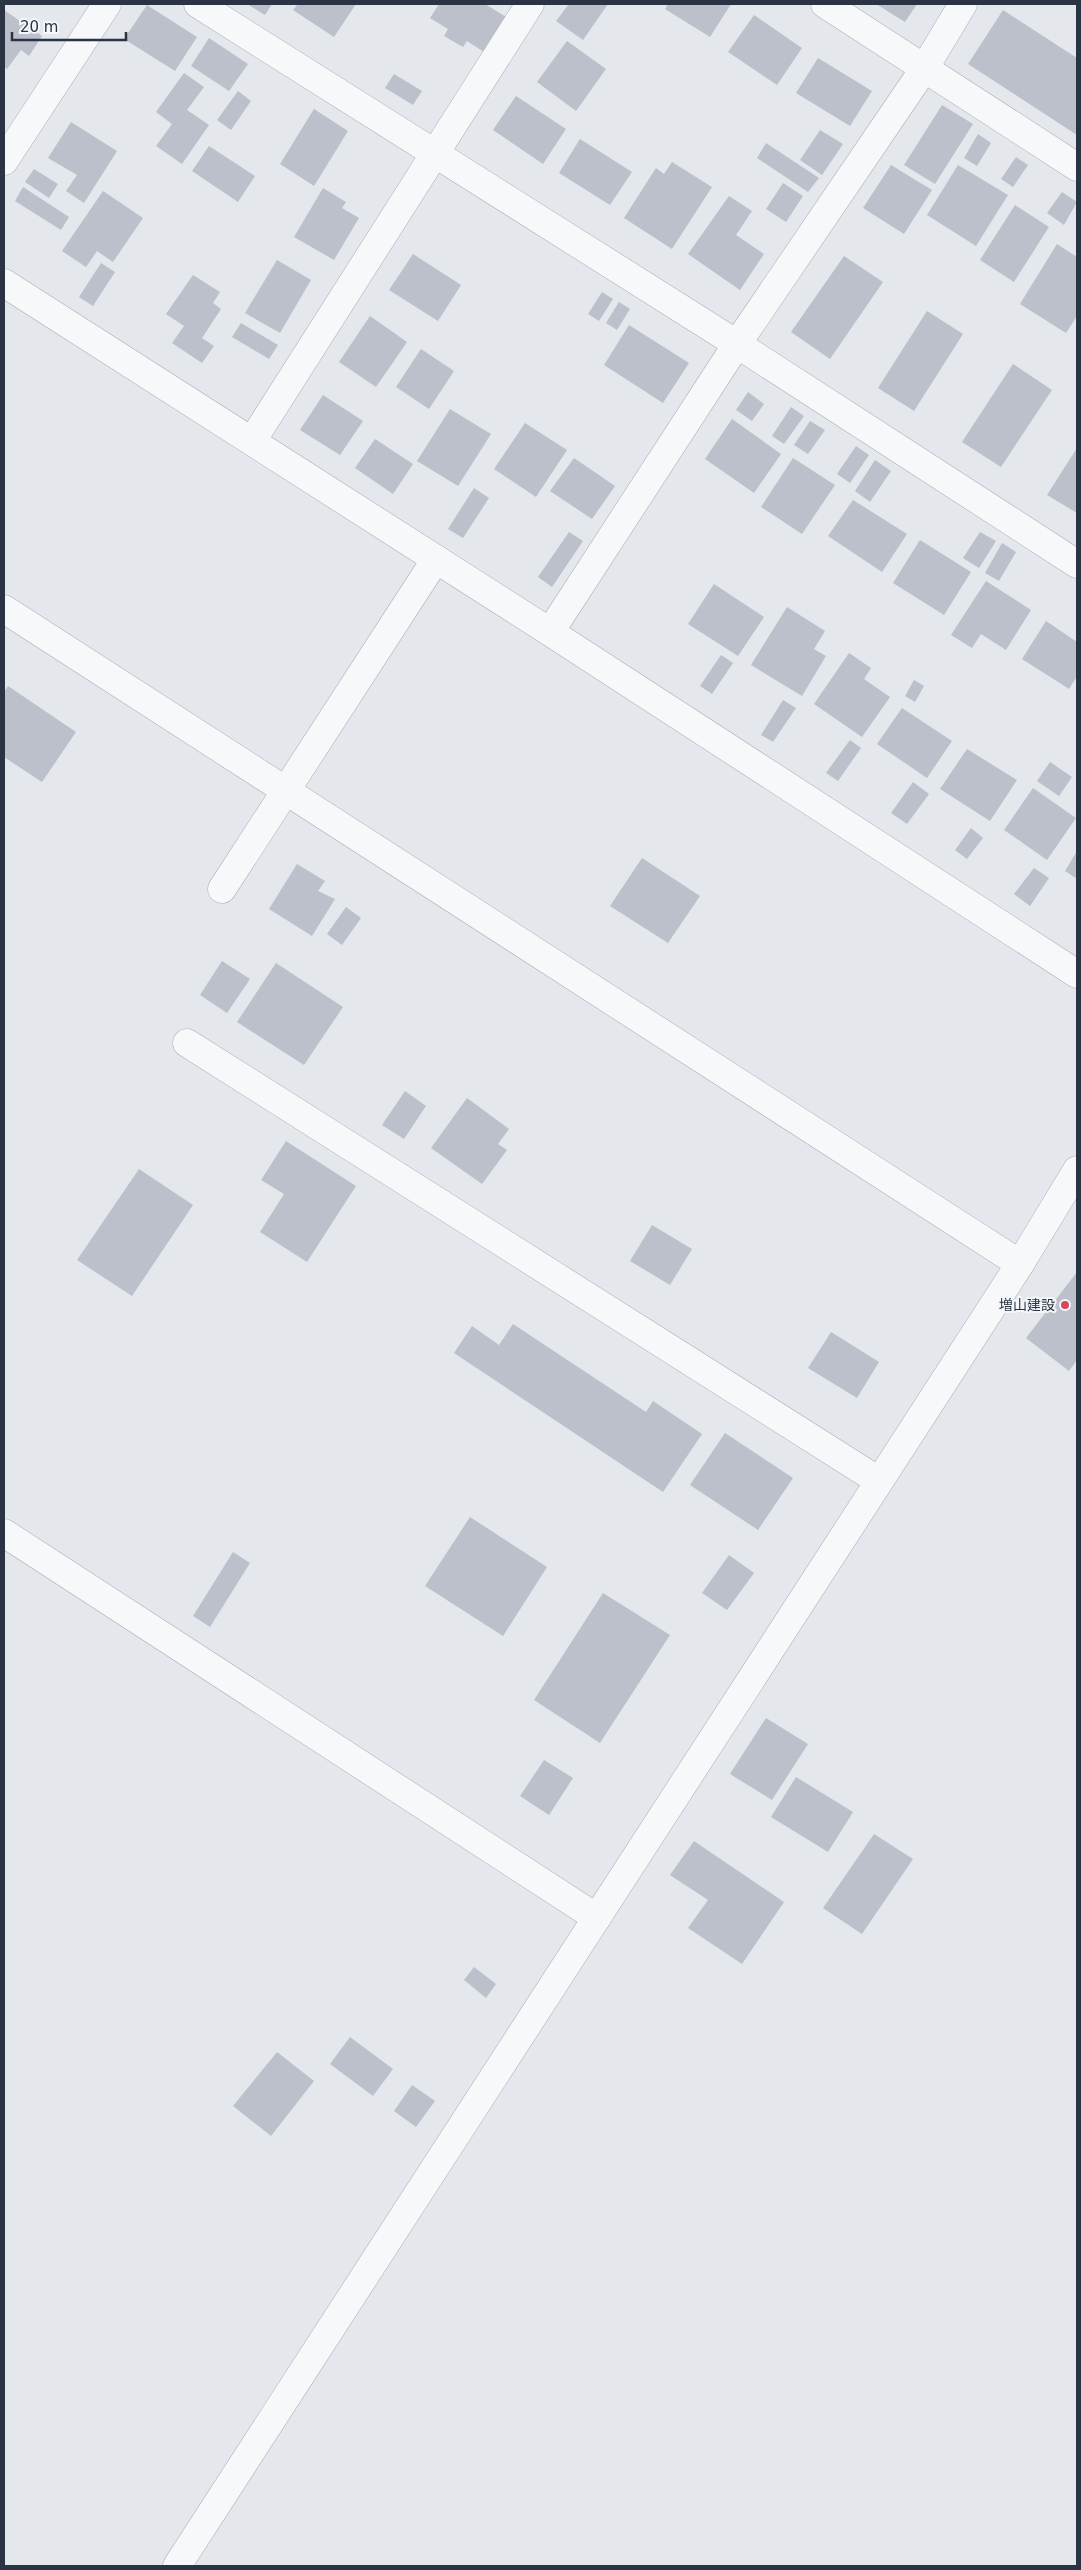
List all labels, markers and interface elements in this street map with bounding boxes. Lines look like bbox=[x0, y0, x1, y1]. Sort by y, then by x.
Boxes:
scale bar bbox=[12, 10, 126, 42]
text: 20 m bbox=[20, 18, 58, 36]
place label: 増山建設 bbox=[999, 1297, 1055, 1313]
marker: 増山建設 bbox=[1059, 1299, 1071, 1311]

